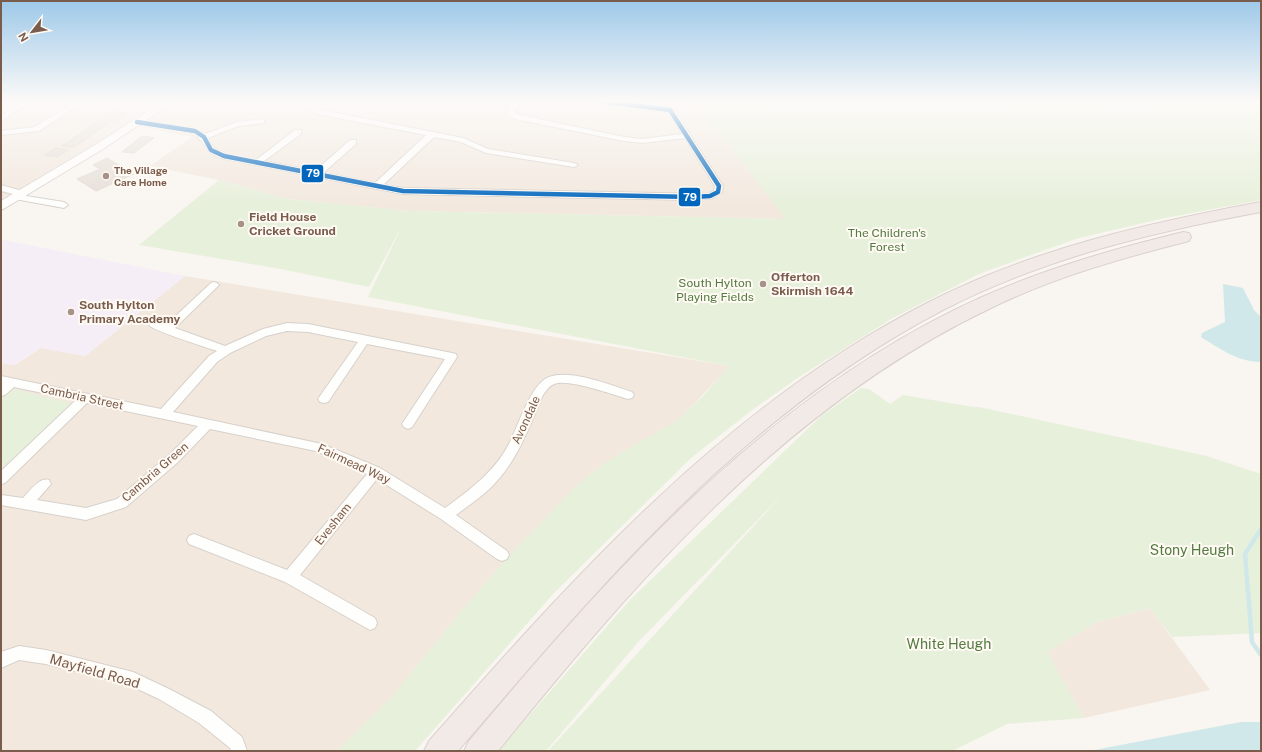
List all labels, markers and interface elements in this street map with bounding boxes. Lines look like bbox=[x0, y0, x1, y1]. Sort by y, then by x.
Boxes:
north arrow bbox=[12, 12, 52, 52]
text: N bbox=[16, 30, 31, 44]
place label: The Village Care Home bbox=[114, 164, 168, 188]
line badge: 79 bbox=[301, 164, 324, 183]
text: 79 bbox=[306, 167, 320, 179]
marker: The Village Care Home bbox=[101, 171, 111, 181]
line badge: 79 bbox=[678, 187, 701, 207]
text: 79 bbox=[683, 191, 697, 203]
place label: Field House Cricket Ground bbox=[249, 210, 336, 238]
marker: Field House Cricket Ground bbox=[236, 219, 246, 229]
park label: The Children's Forest bbox=[848, 226, 926, 254]
place label: Offerton Skirmish 1644 bbox=[771, 270, 853, 298]
park label: South Hylton Playing Fields bbox=[676, 276, 754, 304]
marker: Offerton Skirmish 1644 bbox=[758, 279, 768, 289]
place label: South Hylton Primary Academy bbox=[79, 298, 181, 326]
marker: South Hylton Primary Academy bbox=[66, 307, 76, 317]
street label: Cambria Street bbox=[39, 381, 125, 413]
street label: Avondale bbox=[509, 394, 543, 446]
street label: Cambria Green bbox=[119, 439, 191, 505]
street label: Fairmead Way bbox=[315, 441, 393, 487]
street label: Evesham bbox=[312, 500, 354, 548]
park label: Stony Heugh bbox=[1150, 542, 1234, 558]
park label: White Heugh bbox=[907, 636, 991, 652]
street label: Mayfield Road bbox=[48, 650, 142, 692]

